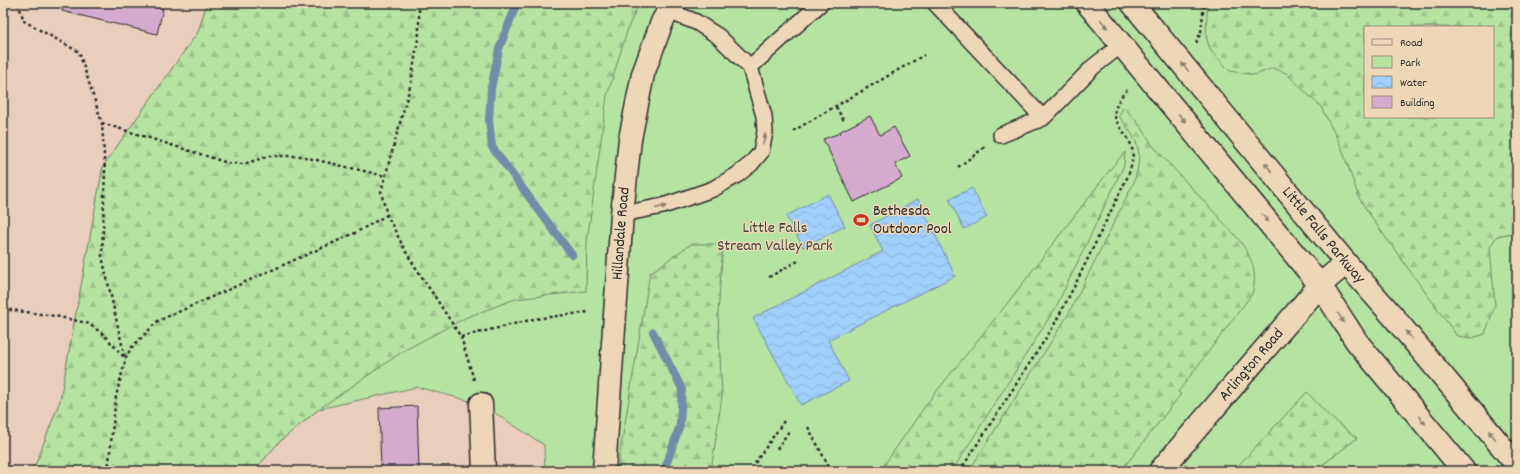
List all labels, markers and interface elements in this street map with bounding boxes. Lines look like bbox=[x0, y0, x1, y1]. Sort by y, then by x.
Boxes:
one-way arrow bbox=[1099, 19, 1108, 29]
legend bbox=[1364, 26, 1494, 118]
text: Road bbox=[1400, 35, 1422, 52]
text: Park bbox=[1400, 55, 1421, 72]
one-way arrow bbox=[1181, 62, 1189, 72]
text: Water bbox=[1400, 75, 1427, 92]
text: Building bbox=[1400, 95, 1435, 112]
one-way arrow bbox=[1177, 113, 1186, 123]
one-way arrow bbox=[761, 133, 767, 145]
one-way arrow bbox=[1263, 162, 1272, 173]
street label: Little Falls Parkway bbox=[1276, 182, 1371, 289]
street label: Hillandale Road bbox=[606, 186, 636, 281]
place label: Bethesda Outdoor Pool bbox=[873, 200, 952, 241]
one-way arrow bbox=[655, 203, 667, 209]
sports icon: Bethesda Outdoor Pool bbox=[852, 211, 870, 229]
one-way arrow bbox=[1260, 213, 1269, 223]
park label: Little Falls Stream Valley Park bbox=[717, 217, 833, 258]
one-way arrow bbox=[1338, 312, 1345, 324]
street label: Arlington Road bbox=[1213, 323, 1289, 406]
one-way arrow bbox=[1405, 330, 1414, 341]
one-way arrow bbox=[1417, 415, 1426, 425]
one-way arrow bbox=[1488, 430, 1497, 441]

